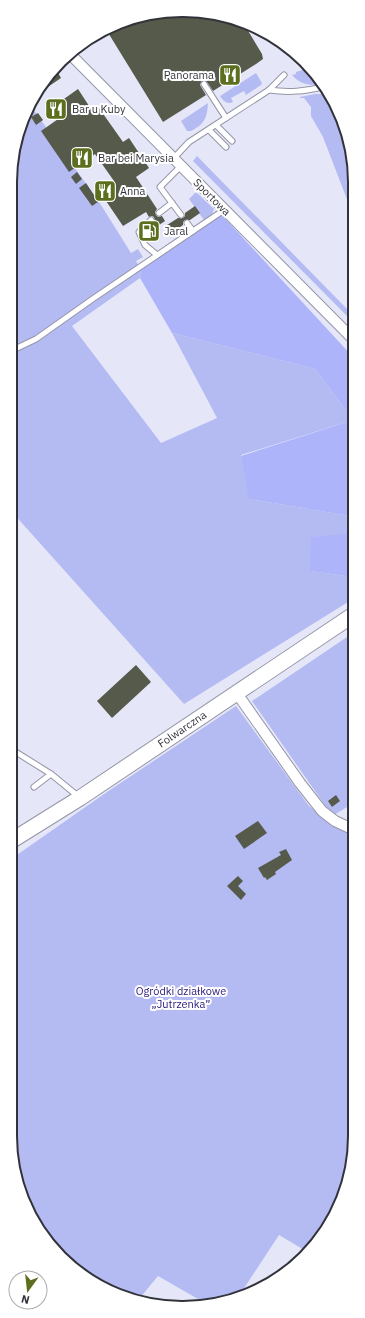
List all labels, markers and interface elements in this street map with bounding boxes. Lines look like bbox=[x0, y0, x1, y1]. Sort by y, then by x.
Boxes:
restaurant icon: Panorama bbox=[217, 62, 243, 88]
place label: Panorama bbox=[164, 68, 214, 82]
restaurant icon: Bar u Kuby bbox=[43, 96, 69, 122]
place label: Bar u Kuby bbox=[72, 102, 126, 116]
restaurant icon: Bar bei Marysia bbox=[69, 145, 95, 171]
place label: Bar bei Marysia bbox=[98, 151, 174, 165]
street label: Sportowa bbox=[190, 175, 234, 219]
restaurant icon: Anna bbox=[92, 178, 118, 204]
place label: Anna bbox=[120, 184, 146, 198]
fuel station icon: Jaral bbox=[136, 218, 162, 244]
place label: Jaral bbox=[164, 224, 188, 238]
street label: Folwarczna bbox=[155, 707, 209, 750]
park label: Ogródki działkowe „Jutrzenka” bbox=[136, 984, 226, 1011]
north arrow bbox=[8, 1270, 48, 1310]
text: N bbox=[20, 1292, 31, 1307]

